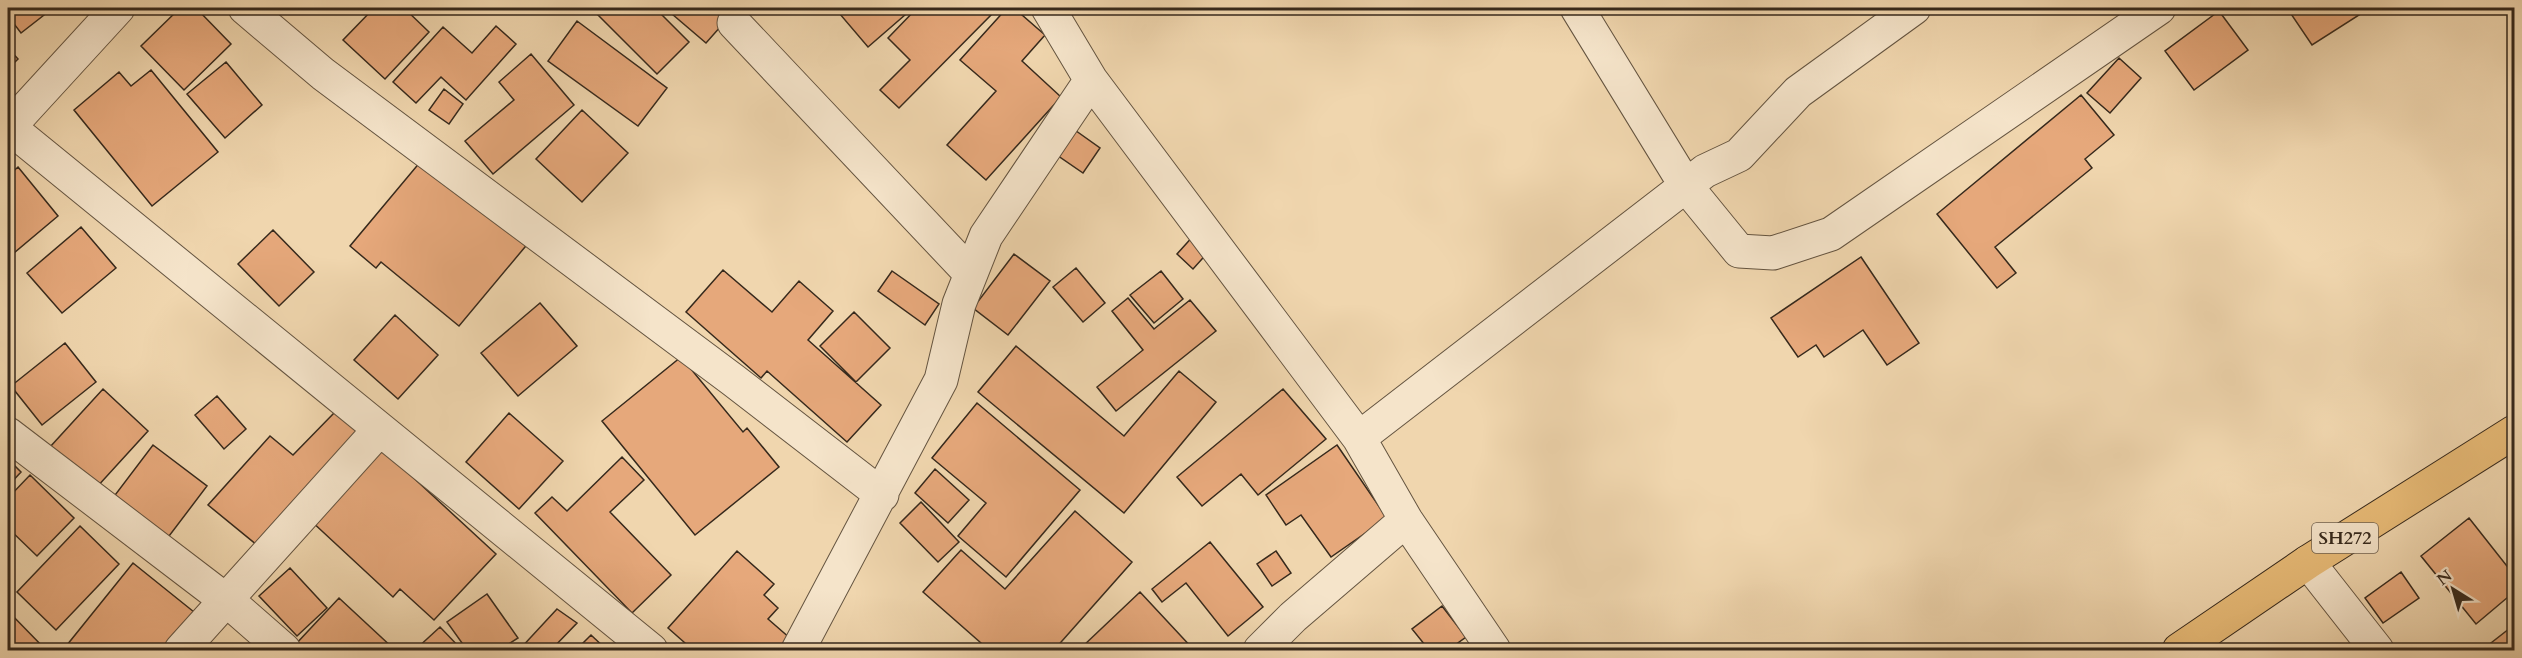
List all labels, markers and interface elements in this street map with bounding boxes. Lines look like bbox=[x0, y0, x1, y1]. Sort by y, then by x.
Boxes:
road number: SH272 bbox=[2312, 523, 2378, 553]
north arrow bbox=[2423, 559, 2483, 619]
text: N bbox=[2432, 565, 2457, 591]

